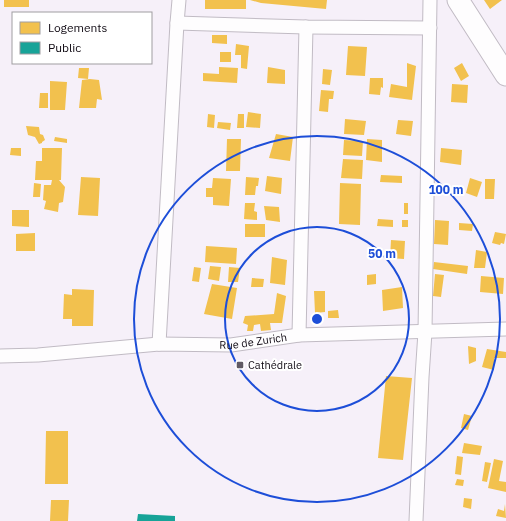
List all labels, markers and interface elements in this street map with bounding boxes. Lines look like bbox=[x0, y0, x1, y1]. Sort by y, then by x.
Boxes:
legend bbox=[12, 12, 152, 64]
text: Logements bbox=[48, 20, 108, 35]
text: Public bbox=[48, 40, 81, 55]
text: 100 m bbox=[428, 182, 464, 197]
text: 50 m bbox=[368, 246, 396, 261]
centre of rings bbox=[310, 312, 324, 326]
street label: Rue de Zurich bbox=[219, 330, 288, 352]
place label: Cathédrale bbox=[248, 358, 302, 372]
marker: Cathédrale bbox=[235, 360, 245, 370]

